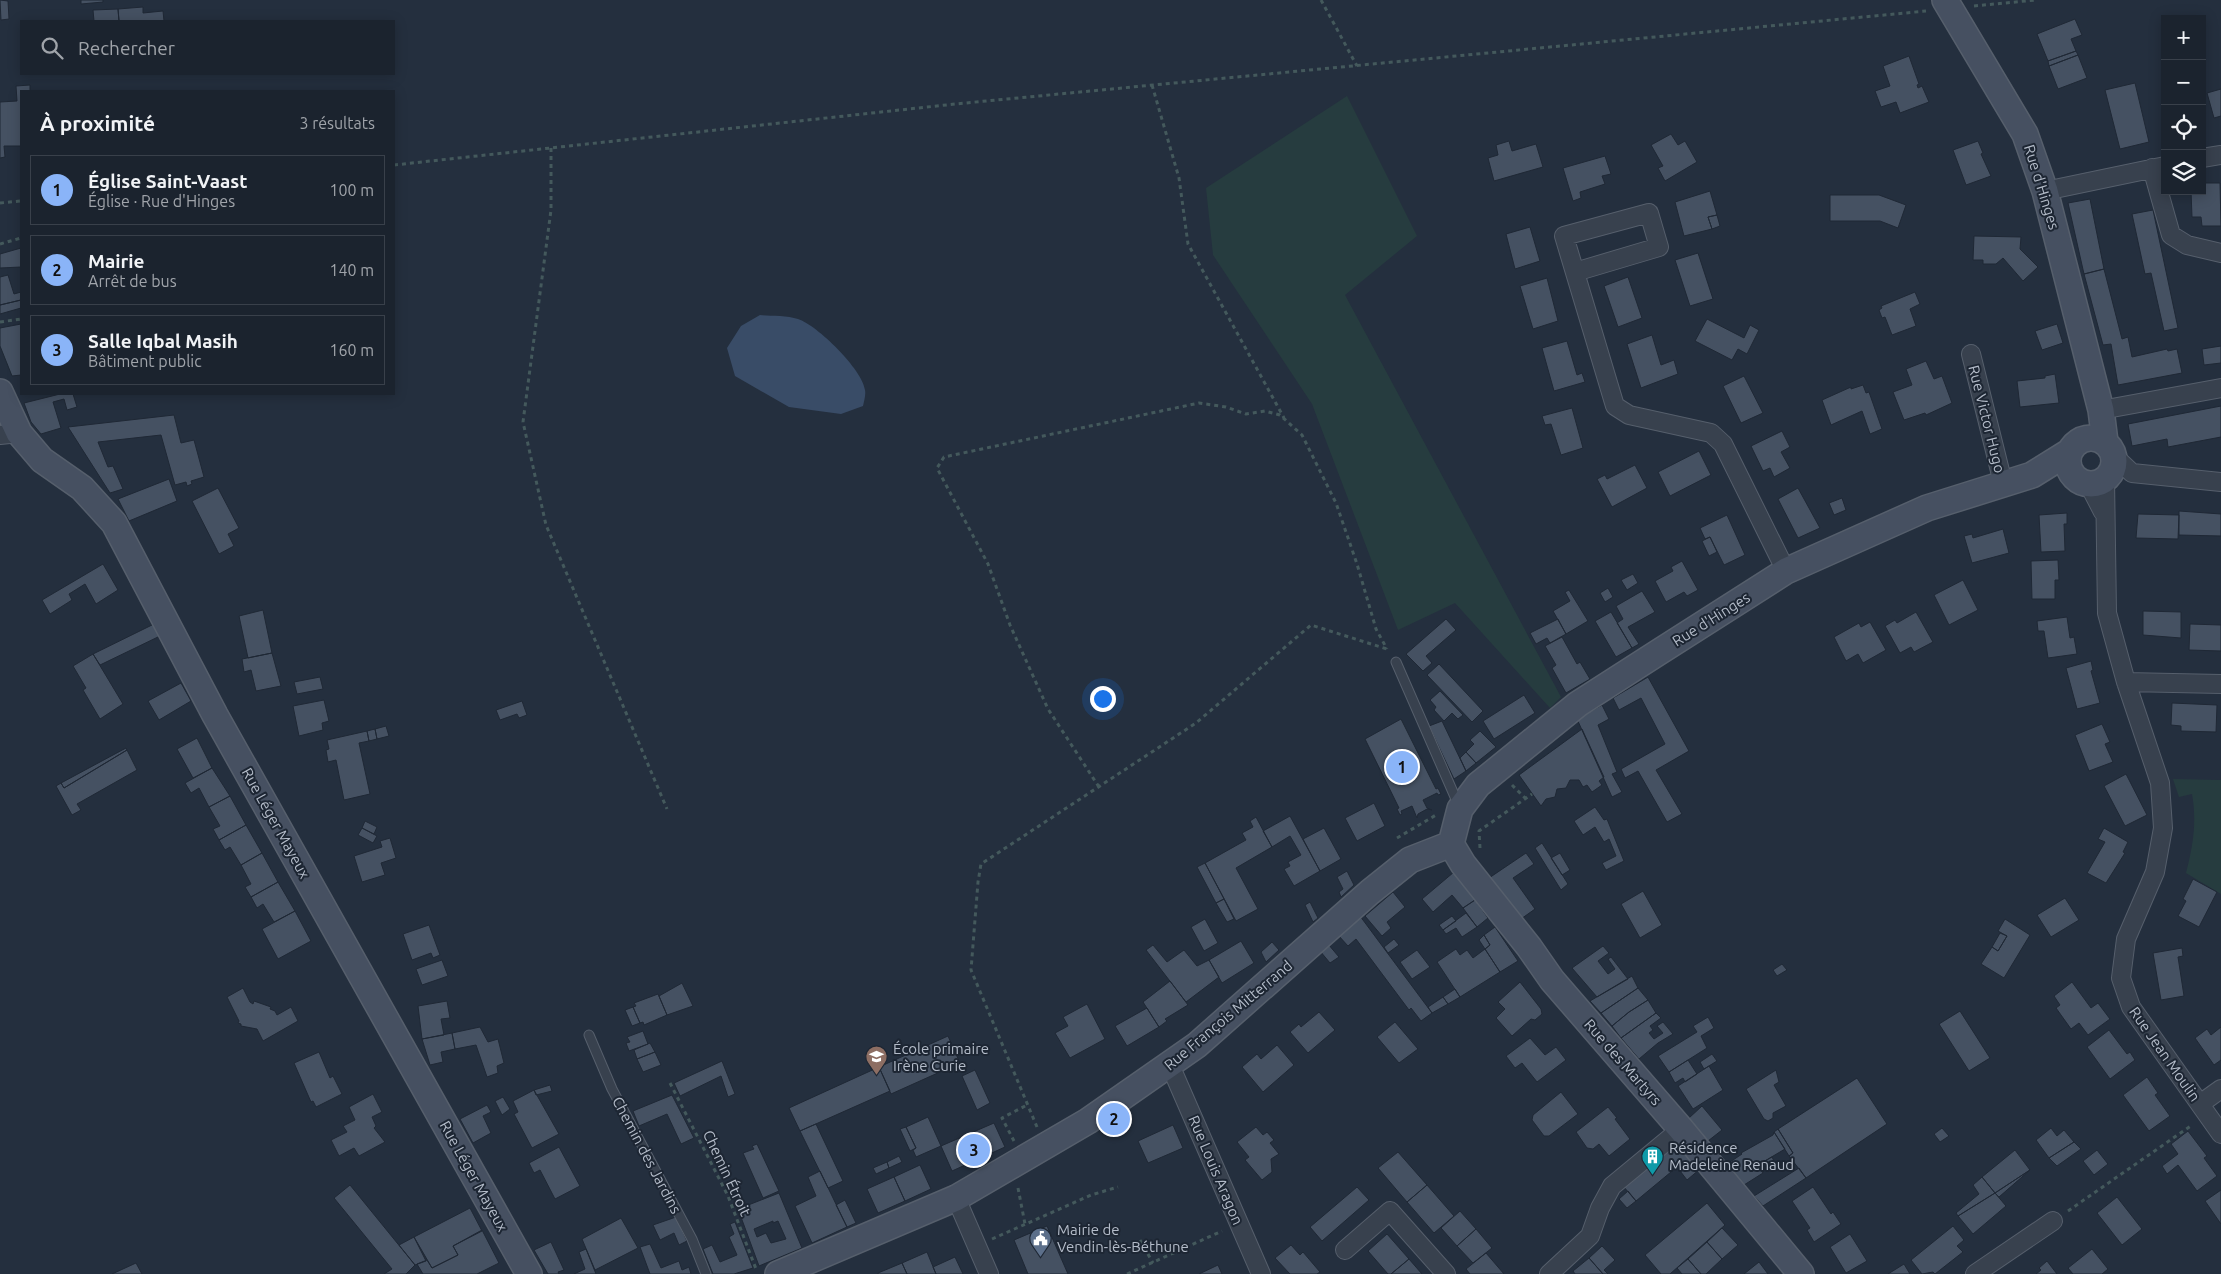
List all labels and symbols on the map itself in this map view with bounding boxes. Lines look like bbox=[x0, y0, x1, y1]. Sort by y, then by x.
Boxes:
street label: Rue d'Hinges bbox=[2021, 142, 2063, 232]
street label: Rue Victor Hugo bbox=[1965, 363, 2009, 475]
street label: Rue d'Hinges bbox=[1669, 588, 1753, 650]
your location bbox=[1090, 686, 1116, 712]
pin: 1 bbox=[1386, 748, 1418, 786]
street label: Rue Léger Mayeux bbox=[239, 765, 314, 882]
street label: Rue François Mitterrand bbox=[1161, 957, 1295, 1073]
street label: Rue Jean Moulin bbox=[2126, 1003, 2204, 1105]
street label: Rue des Martyrs bbox=[1581, 1016, 1665, 1108]
place label: École primaire Irène Curie bbox=[893, 1040, 989, 1074]
school or university icon: École primaire Irène Curie bbox=[865, 1045, 889, 1076]
street label: Chemin des Jardins bbox=[609, 1094, 685, 1216]
pin: 2 bbox=[1098, 1100, 1130, 1138]
street label: Rue Louis Aragon bbox=[1185, 1113, 1247, 1227]
street label: Rue Léger Mayeux bbox=[437, 1118, 512, 1235]
street label: Chemin Étroit bbox=[700, 1127, 754, 1219]
pin: 3 bbox=[958, 1131, 990, 1169]
place label: Résidence Madeleine Renaud bbox=[1669, 1139, 1794, 1173]
building icon: Résidence Madeleine Renaud bbox=[1641, 1144, 1665, 1175]
place label: Mairie de Vendin-lès-Béthune bbox=[1057, 1221, 1189, 1255]
public building icon: Mairie de Vendin-lès-Béthune bbox=[1029, 1226, 1053, 1257]

